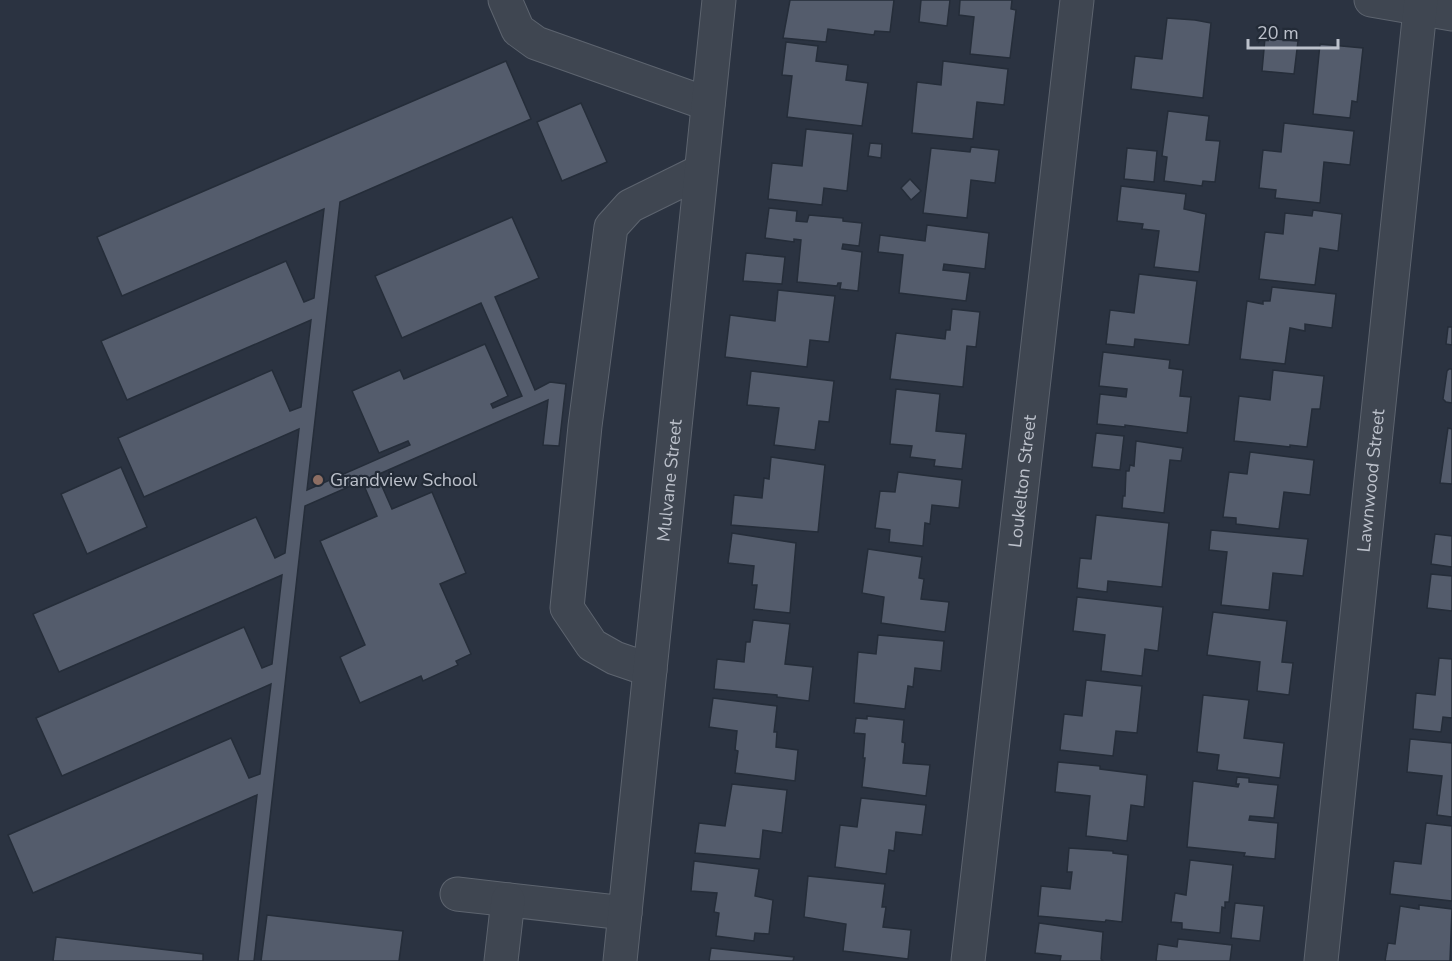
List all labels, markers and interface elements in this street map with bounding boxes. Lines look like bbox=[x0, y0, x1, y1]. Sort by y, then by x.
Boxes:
scale bar bbox=[1248, 12, 1338, 50]
text: 20 m bbox=[1257, 21, 1299, 45]
street label: Lawnwood Street bbox=[1352, 407, 1390, 553]
street label: Loukelton Street bbox=[1003, 413, 1042, 549]
street label: Mulvane Street bbox=[651, 418, 688, 543]
place label: Grandview School bbox=[330, 468, 478, 492]
marker: Grandview School bbox=[311, 473, 325, 487]

